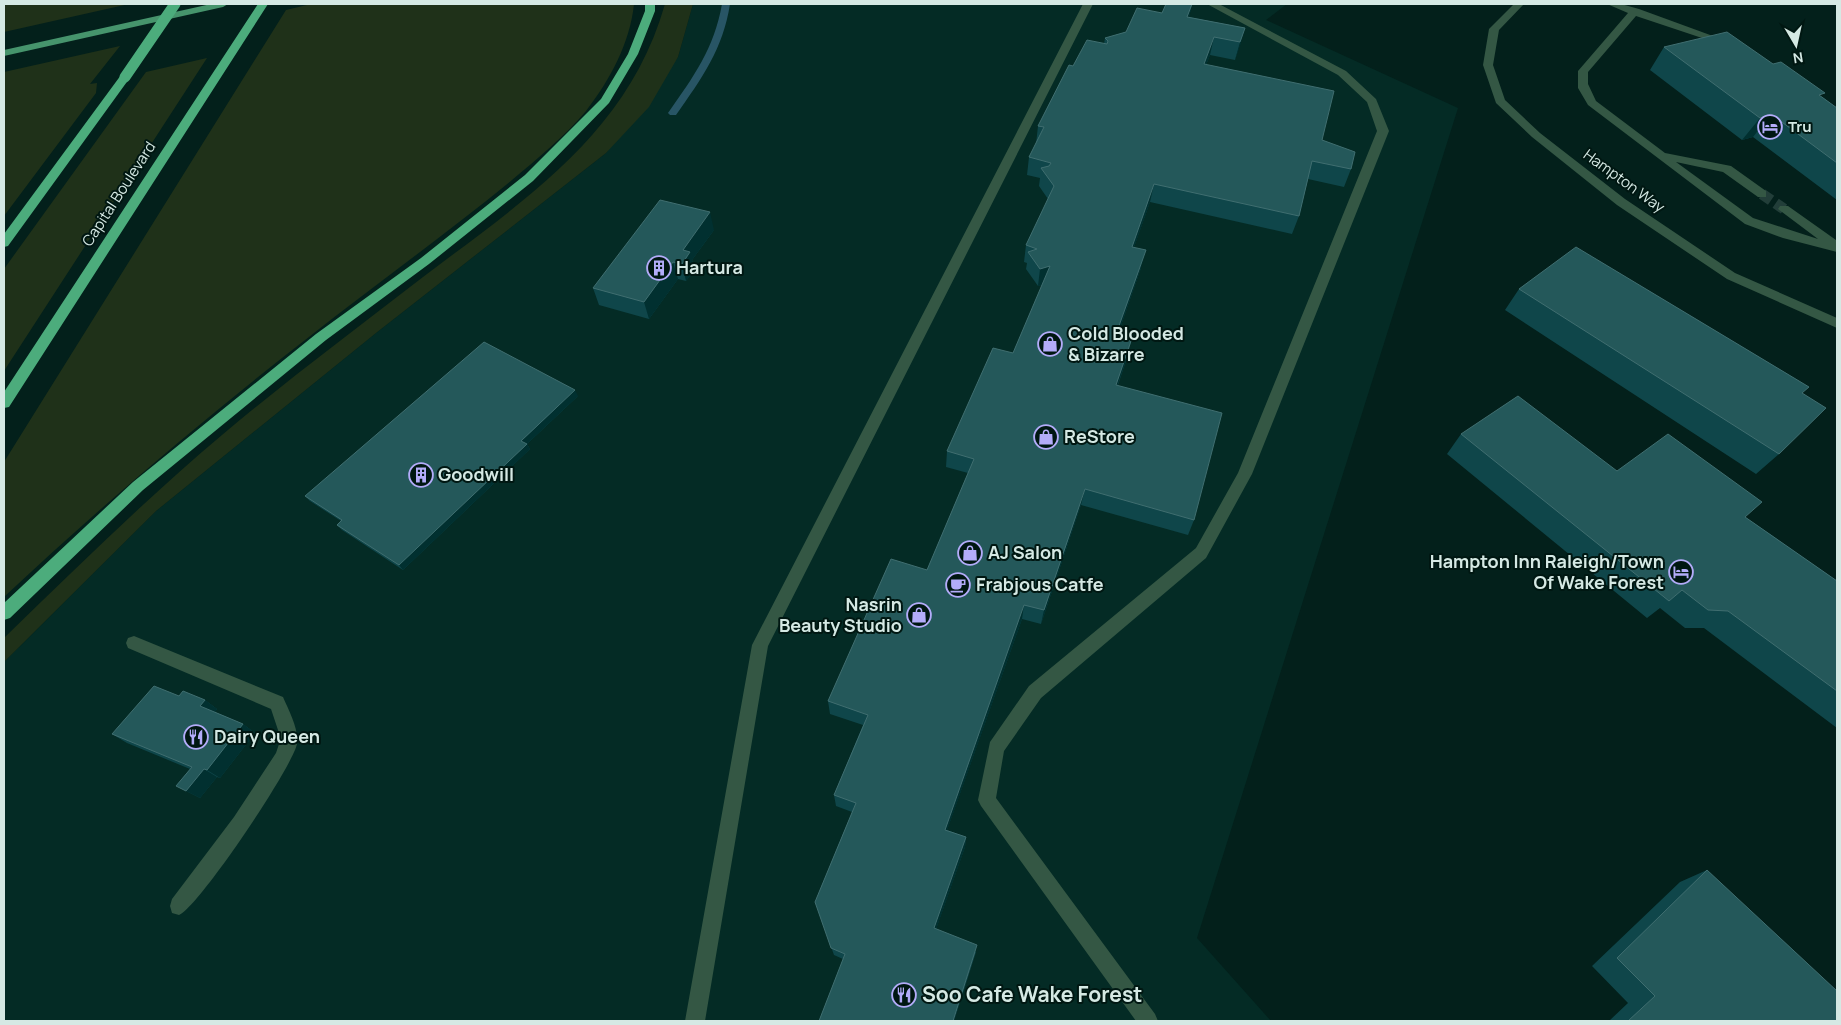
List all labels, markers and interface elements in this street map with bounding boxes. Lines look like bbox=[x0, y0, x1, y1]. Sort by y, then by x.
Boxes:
north arrow bbox=[1771, 20, 1821, 70]
text: N bbox=[1792, 48, 1805, 69]
hotel icon: Tru bbox=[1757, 114, 1783, 140]
place label: Tru bbox=[1788, 116, 1812, 137]
street label: Capital Boulevard bbox=[77, 137, 160, 250]
street label: Hampton Way bbox=[1579, 144, 1669, 217]
building icon: Hartura bbox=[646, 255, 672, 281]
place label: Hartura bbox=[676, 255, 743, 279]
place label: Cold Blooded & Bizarre bbox=[1068, 321, 1184, 366]
shop icon: Cold Blooded & Bizarre bbox=[1037, 331, 1063, 357]
shop icon: ReStore bbox=[1033, 424, 1059, 450]
place label: ReStore bbox=[1064, 424, 1135, 448]
building icon: Goodwill bbox=[408, 462, 434, 488]
place label: Goodwill bbox=[438, 462, 514, 486]
shop icon: AJ Salon bbox=[957, 540, 983, 566]
place label: AJ Salon bbox=[988, 540, 1062, 564]
place label: Hampton Inn Raleigh/Town Of Wake Forest bbox=[1430, 549, 1664, 594]
hotel icon: Hampton Inn Raleigh/Town Of Wake Forest bbox=[1668, 559, 1694, 585]
cafe icon: Frabjous Catfe bbox=[945, 572, 971, 598]
place label: Frabjous Catfe bbox=[976, 572, 1104, 596]
place label: Nasrin Beauty Studio bbox=[779, 592, 902, 637]
shop icon: Nasrin Beauty Studio bbox=[906, 602, 932, 628]
restaurant icon: Dairy Queen bbox=[183, 724, 209, 750]
place label: Dairy Queen bbox=[214, 724, 320, 748]
place label: Soo Cafe Wake Forest bbox=[922, 980, 1142, 1008]
restaurant icon: Soo Cafe Wake Forest bbox=[891, 982, 917, 1008]

